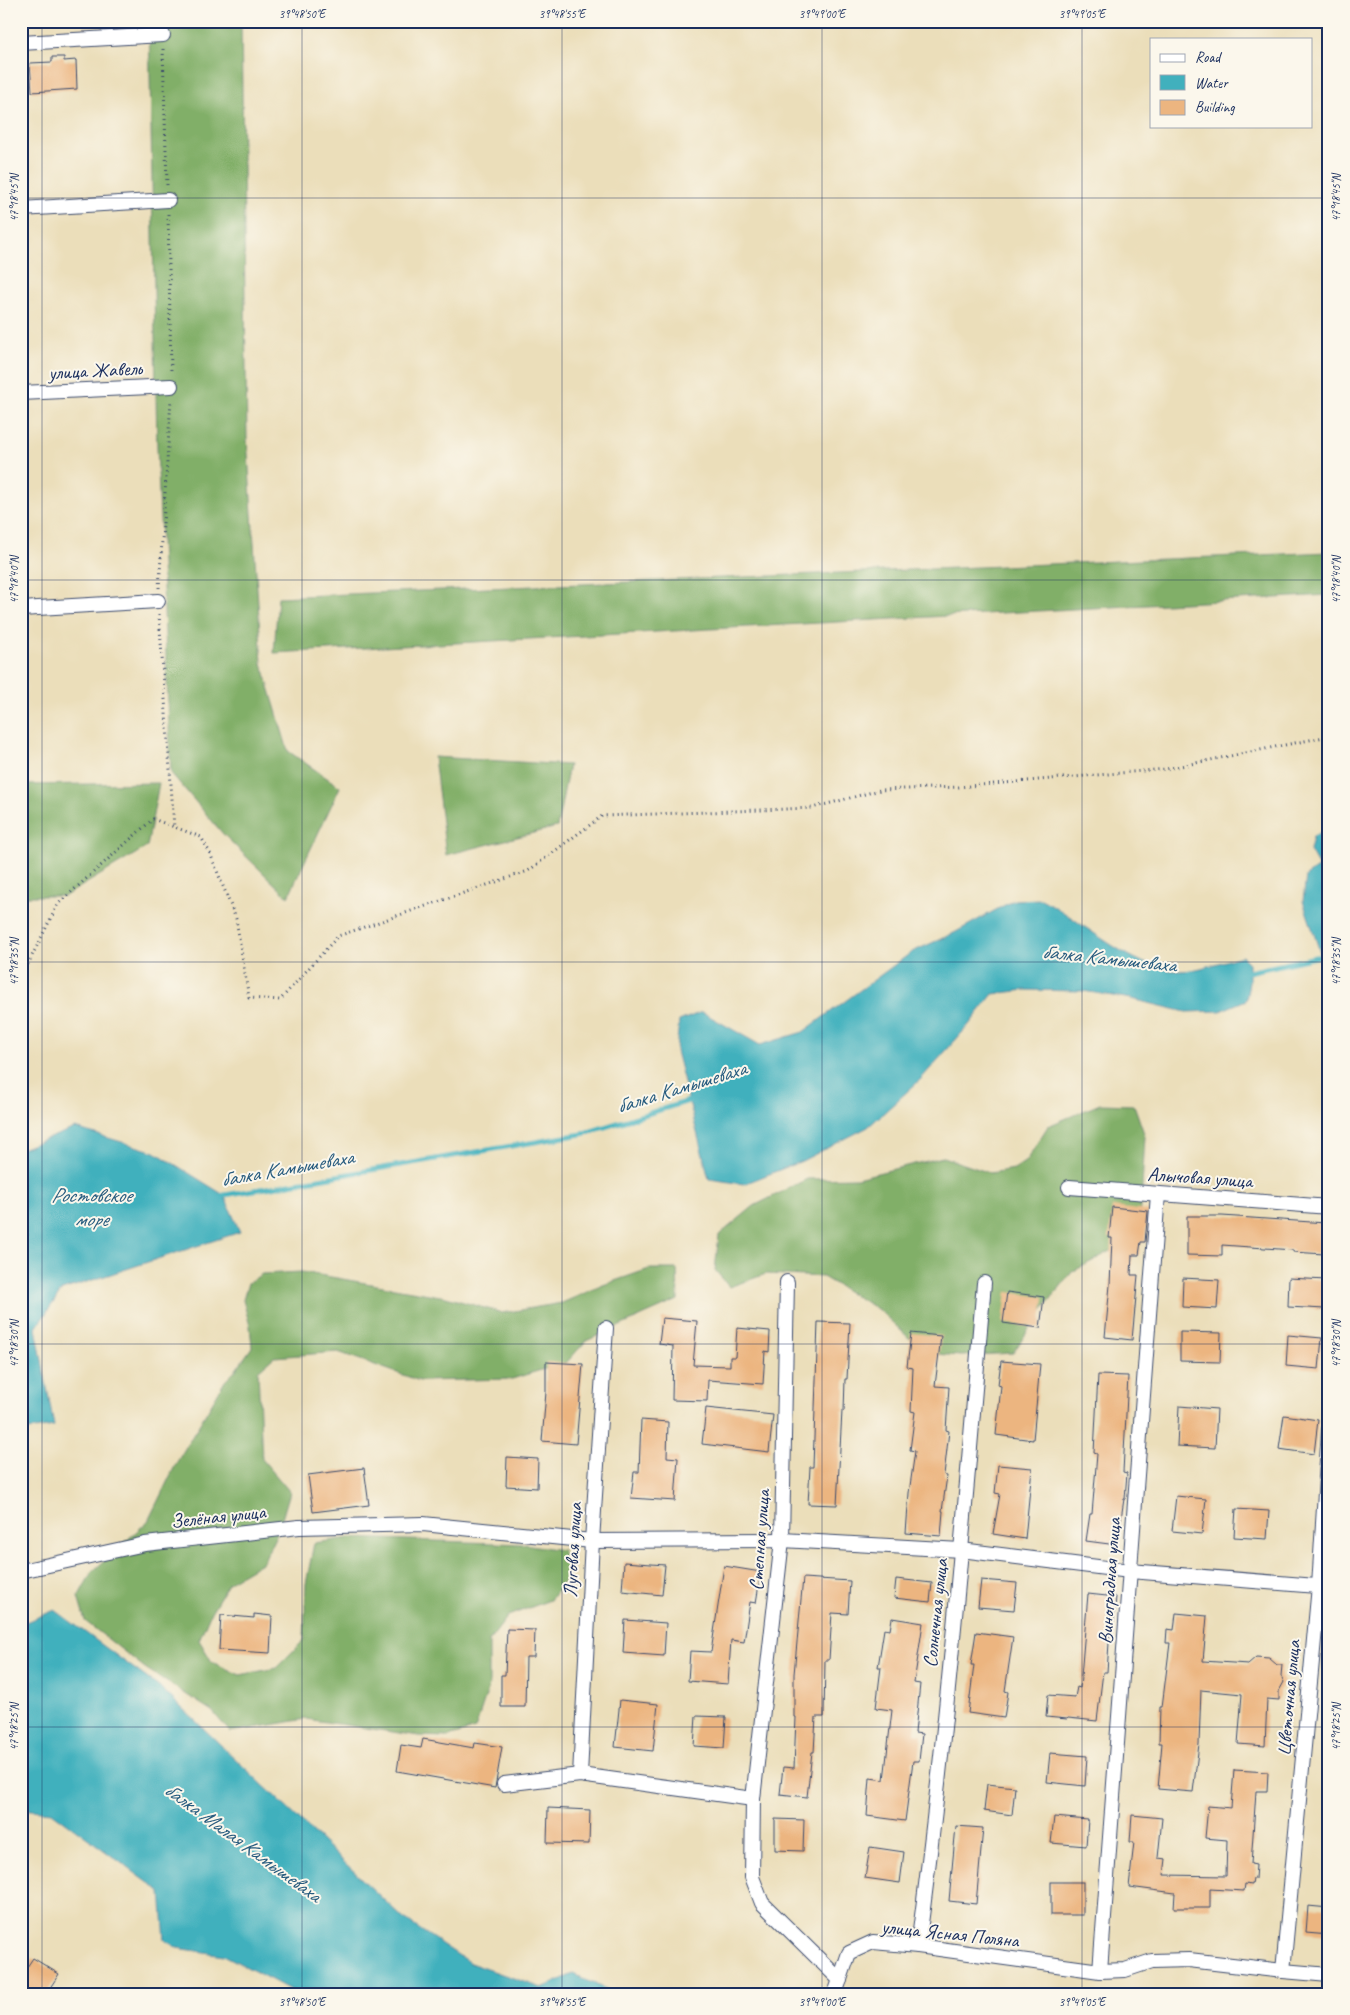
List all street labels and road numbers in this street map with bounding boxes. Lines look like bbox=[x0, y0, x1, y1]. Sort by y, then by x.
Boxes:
street label: улица Жавель bbox=[47, 355, 144, 385]
street label: Алычовая улица bbox=[1147, 1161, 1255, 1194]
street label: Степная улица bbox=[744, 1487, 776, 1591]
street label: Зелёная улица bbox=[169, 1499, 269, 1534]
street label: Луговая улица bbox=[558, 1501, 588, 1598]
street label: Виноградная улица bbox=[1093, 1515, 1127, 1645]
street label: Солнечная улица bbox=[917, 1556, 954, 1669]
street label: Цветочная улица bbox=[1271, 1638, 1306, 1757]
street label: улица Ясная Поляна bbox=[879, 1914, 1022, 1953]

